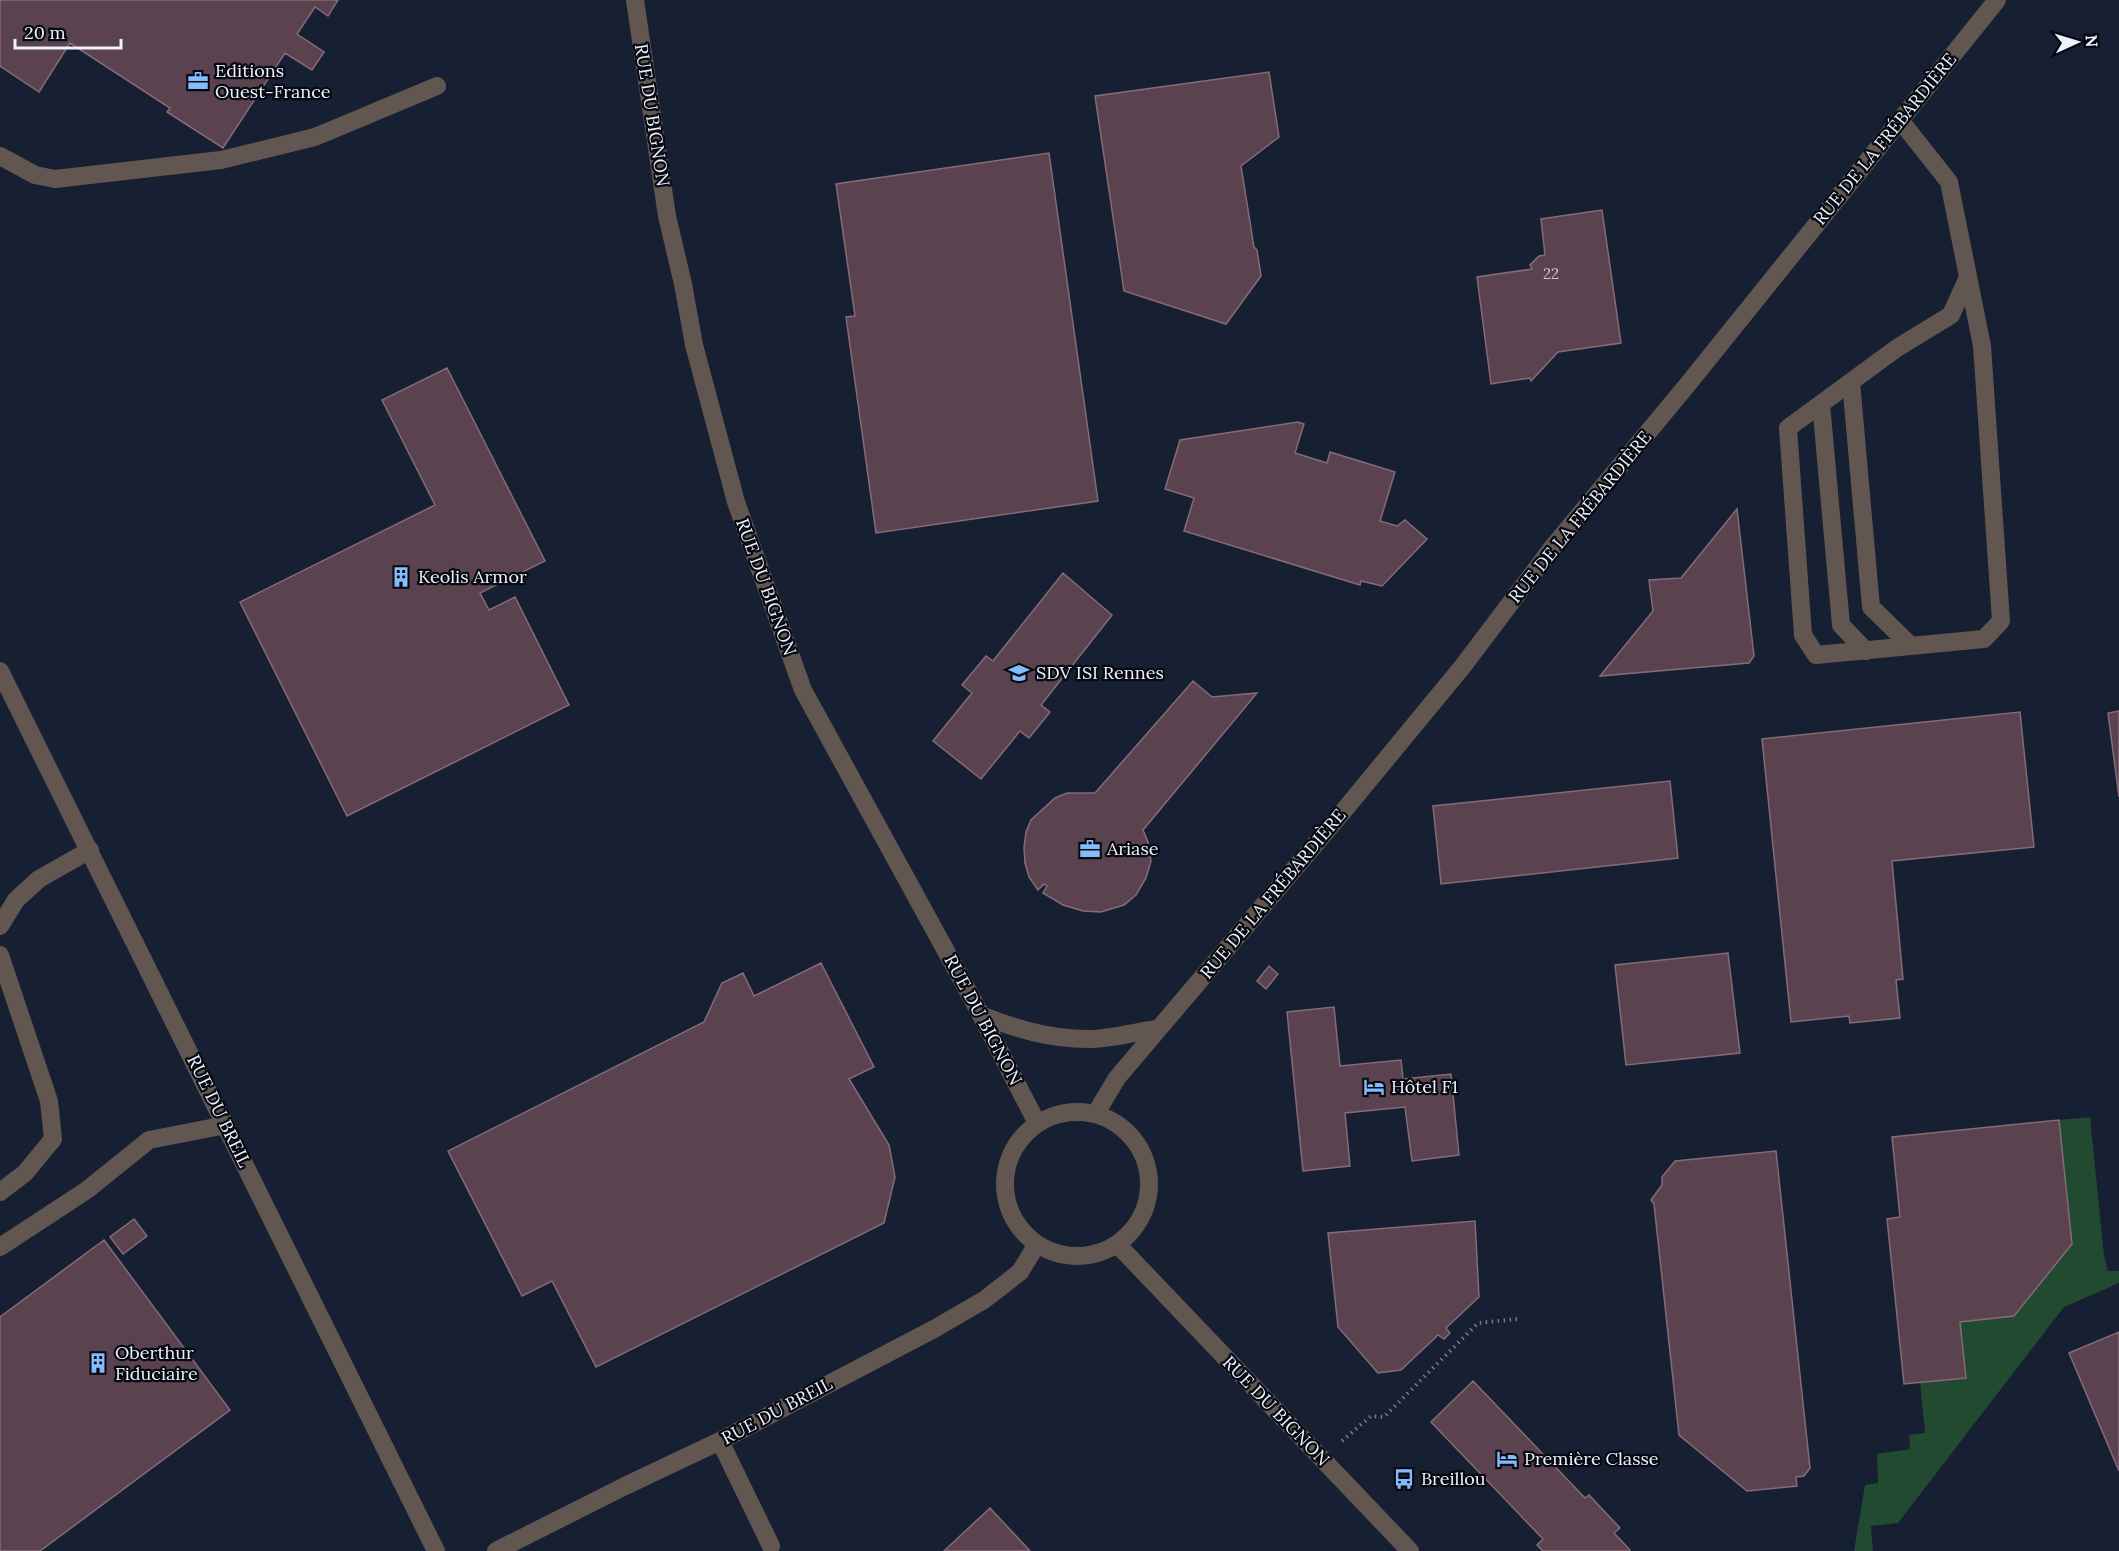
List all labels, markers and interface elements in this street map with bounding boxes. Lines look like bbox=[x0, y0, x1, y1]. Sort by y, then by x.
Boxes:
scale bar bbox=[15, 12, 122, 50]
north arrow bbox=[2047, 12, 2107, 72]
text: 20 m bbox=[24, 21, 66, 44]
text: N bbox=[2082, 34, 2102, 48]
street label: RUE DU BIGNON bbox=[630, 42, 675, 188]
street label: RUE DE LA FRÉBARDIÈRE bbox=[1808, 48, 1961, 230]
place label: Editions Ouest-France bbox=[215, 59, 331, 103]
office icon: Editions Ouest-France bbox=[186, 69, 210, 93]
house number: 22 bbox=[1543, 264, 1559, 283]
street label: RUE DE LA FRÉBARDIÈRE bbox=[1503, 426, 1656, 608]
street label: RUE DU BIGNON bbox=[731, 515, 802, 659]
building icon: Keolis Armor bbox=[389, 565, 413, 589]
place label: Keolis Armor bbox=[418, 565, 527, 588]
school or university icon: SDV ISI Rennes bbox=[1007, 661, 1031, 685]
place label: SDV ISI Rennes bbox=[1036, 661, 1164, 684]
street label: RUE DE LA FRÉBARDIÈRE bbox=[1195, 804, 1351, 983]
office icon: Ariase bbox=[1078, 837, 1102, 861]
place label: Ariase bbox=[1106, 837, 1159, 860]
street label: RUE DU BIGNON bbox=[939, 951, 1027, 1089]
street label: RUE DU BREIL bbox=[182, 1051, 257, 1171]
hotel icon: Hôtel F1 bbox=[1362, 1075, 1386, 1099]
place label: Hôtel F1 bbox=[1391, 1075, 1458, 1098]
place label: Oberthur Fiduciaire bbox=[115, 1341, 198, 1385]
building icon: Oberthur Fiduciaire bbox=[86, 1351, 110, 1375]
street label: RUE DU BIGNON bbox=[1218, 1351, 1335, 1471]
street label: RUE DU BREIL bbox=[717, 1371, 837, 1449]
hotel icon: Première Classe bbox=[1495, 1447, 1519, 1471]
place label: Première Classe bbox=[1524, 1447, 1659, 1470]
bus stop icon: Breillou bbox=[1392, 1467, 1416, 1491]
place label: Breillou bbox=[1421, 1467, 1486, 1490]

